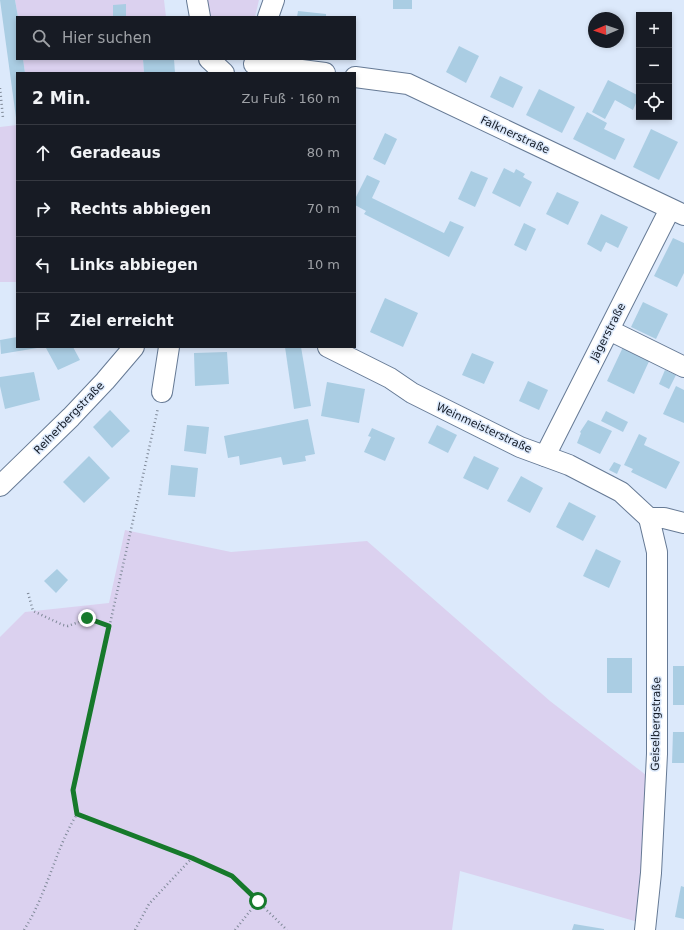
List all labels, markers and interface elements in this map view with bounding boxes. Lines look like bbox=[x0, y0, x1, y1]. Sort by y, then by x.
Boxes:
north arrow bbox=[588, 12, 624, 48]
map controls bbox=[636, 12, 672, 120]
button: + bbox=[636, 12, 672, 48]
search box bbox=[16, 16, 356, 60]
icon: search bbox=[30, 27, 52, 49]
text: Hier suchen bbox=[62, 29, 151, 47]
button: − bbox=[636, 48, 672, 84]
button: locate bbox=[636, 84, 672, 120]
text: 2 Min. bbox=[32, 88, 91, 108]
text: Zu Fuß · 160 m bbox=[242, 91, 340, 106]
street label: Falknerstraße bbox=[478, 113, 552, 157]
icon: ahead bbox=[32, 142, 54, 164]
text: Geradeaus bbox=[70, 144, 161, 162]
text: 80 m bbox=[307, 145, 340, 160]
icon: right bbox=[32, 198, 54, 220]
text: Rechts abbiegen bbox=[70, 200, 211, 218]
text: 70 m bbox=[307, 201, 340, 216]
icon: left bbox=[32, 254, 54, 276]
text: Links abbiegen bbox=[70, 256, 198, 274]
text: 10 m bbox=[307, 257, 340, 272]
street label: Jägerstraße bbox=[587, 301, 628, 364]
icon: arrive bbox=[32, 310, 54, 332]
text: Ziel erreicht bbox=[70, 312, 174, 330]
street label: Reiherbergstraße bbox=[31, 379, 107, 457]
street label: Weinmeisterstraße bbox=[434, 400, 534, 456]
route end bbox=[78, 609, 96, 627]
street label: Geiselbergstraße bbox=[649, 677, 663, 771]
route start bbox=[249, 892, 267, 910]

